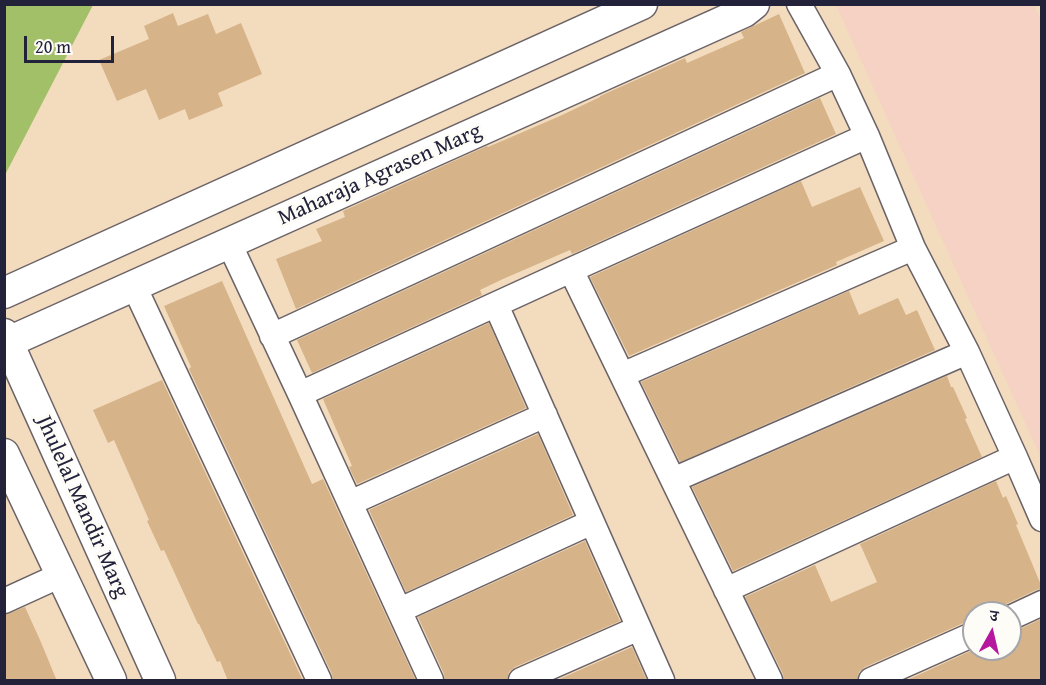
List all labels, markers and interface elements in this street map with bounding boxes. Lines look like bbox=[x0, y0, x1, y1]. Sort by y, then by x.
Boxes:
scale bar bbox=[27, 24, 117, 62]
text: 20 m bbox=[35, 33, 71, 60]
street label: Maharaja Agrasen Marg bbox=[274, 118, 486, 232]
street label: Jhulelal Mandir Marg bbox=[30, 412, 134, 602]
north arrow bbox=[962, 601, 1022, 661]
text: उ bbox=[989, 603, 1000, 628]

